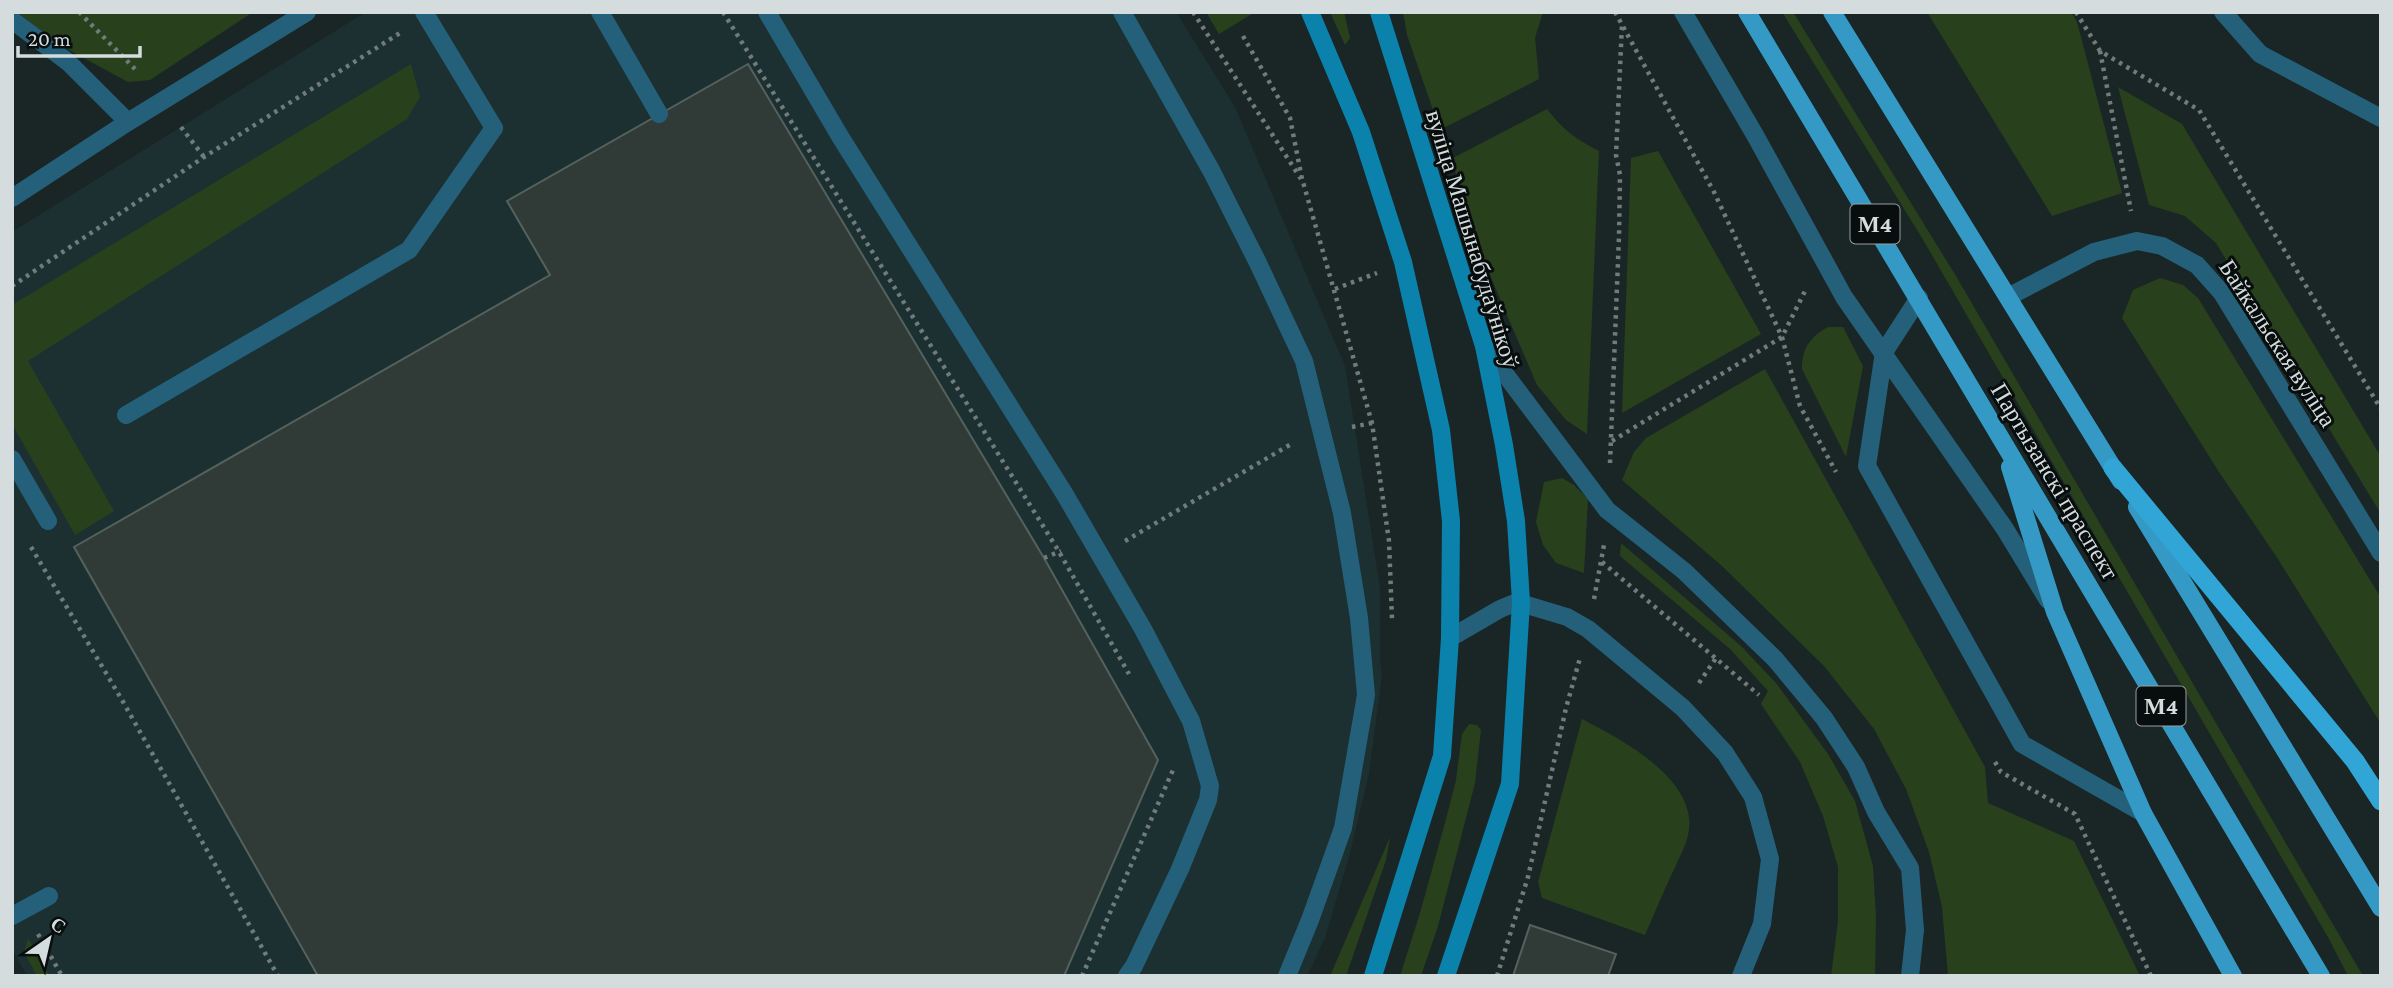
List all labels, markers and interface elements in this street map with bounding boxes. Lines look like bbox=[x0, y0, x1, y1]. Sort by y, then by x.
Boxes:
scale bar bbox=[18, 14, 140, 58]
text: 20 m bbox=[28, 27, 71, 51]
street label: вуліца Машынабудаўнікоў bbox=[1421, 107, 1525, 371]
road number: М4 bbox=[1850, 204, 1899, 244]
street label: Байкальская вуліца bbox=[2214, 254, 2342, 432]
street label: Партызанскі праспект bbox=[1986, 378, 2125, 584]
road number: М4 bbox=[2136, 686, 2186, 726]
north arrow bbox=[14, 904, 84, 974]
text: С bbox=[47, 913, 70, 938]

